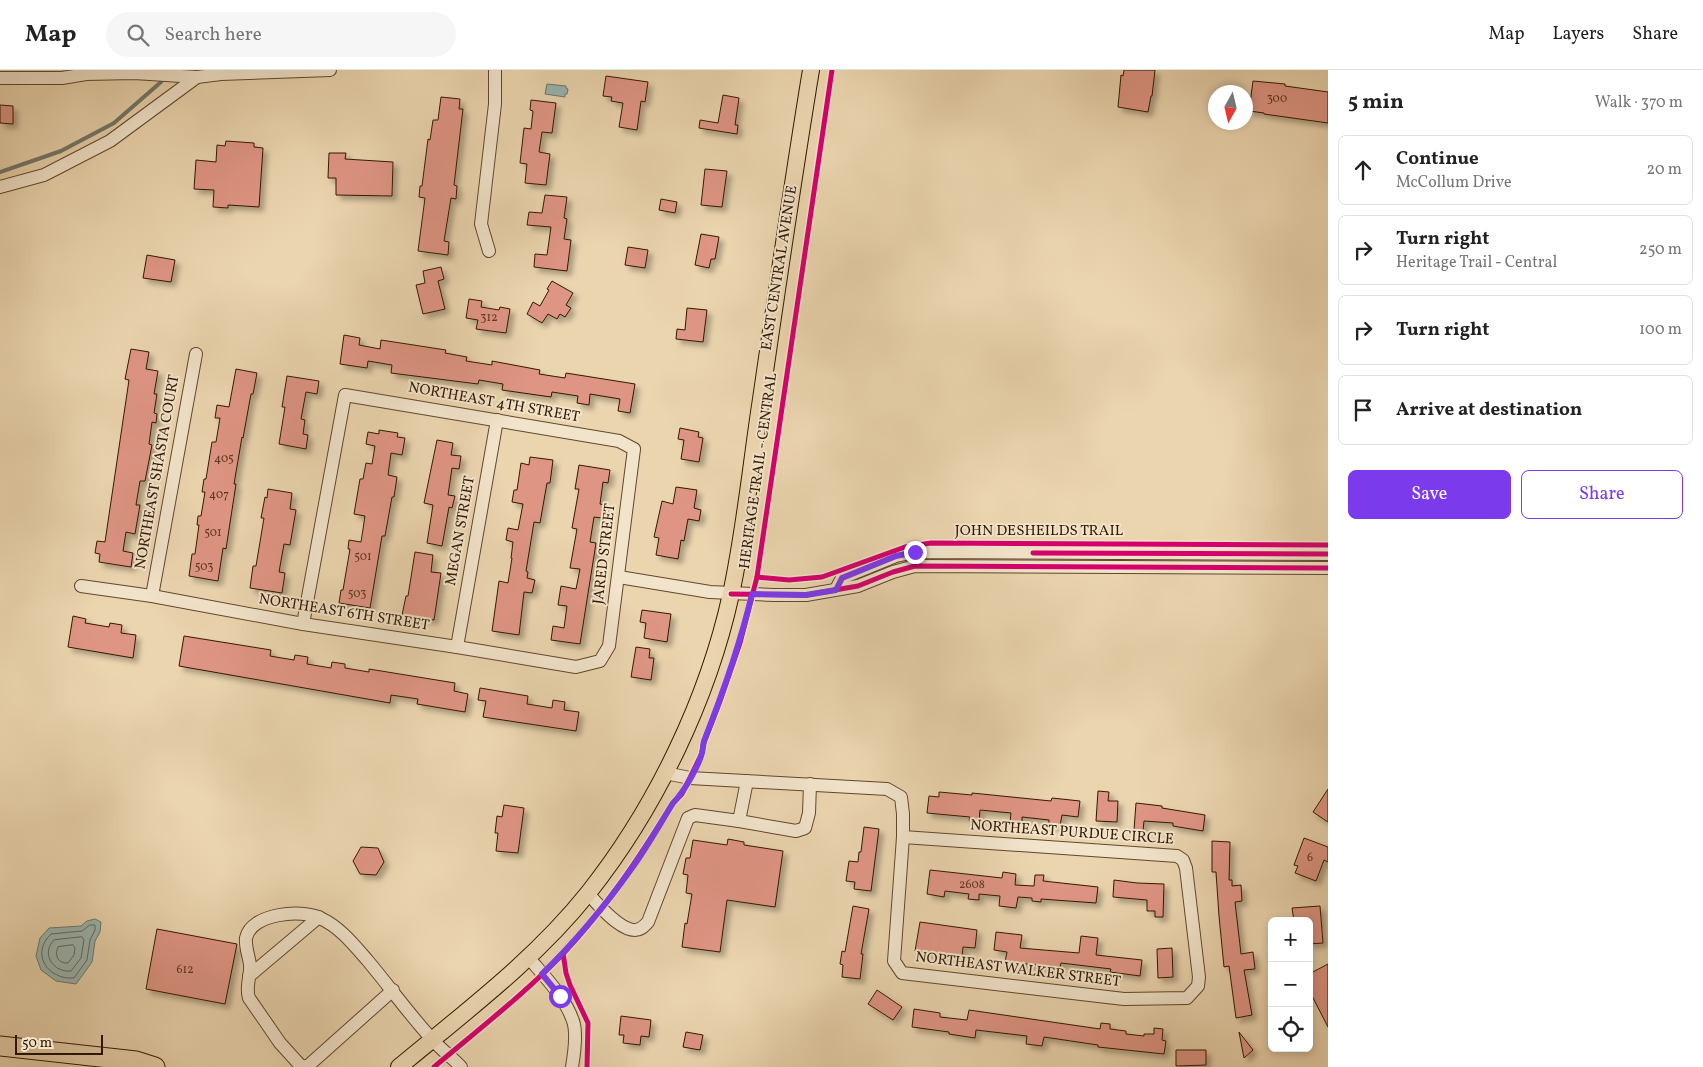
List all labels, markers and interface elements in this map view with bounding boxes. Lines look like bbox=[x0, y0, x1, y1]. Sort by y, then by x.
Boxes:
search box bbox=[106, 12, 456, 57]
text: Map bbox=[25, 18, 76, 52]
icon: search bbox=[124, 21, 152, 49]
text: Search here bbox=[164, 22, 262, 48]
text: Map bbox=[1488, 22, 1524, 47]
text: Layers bbox=[1552, 22, 1604, 47]
text: Share bbox=[1632, 22, 1678, 47]
north arrow bbox=[1208, 85, 1253, 130]
text: 5 min bbox=[1348, 88, 1404, 117]
house number: 300 bbox=[1267, 91, 1287, 107]
text: Walk · 370 m bbox=[1595, 92, 1683, 114]
text: Continue bbox=[1396, 146, 1479, 172]
icon: ahead bbox=[1349, 156, 1377, 184]
text: 20 m bbox=[1647, 159, 1682, 181]
text: McCollum Drive bbox=[1396, 172, 1512, 194]
street label: EAST CENTRAL AVENUE bbox=[757, 184, 803, 352]
text: Turn right bbox=[1396, 226, 1489, 252]
icon: right bbox=[1349, 236, 1377, 264]
text: 250 m bbox=[1639, 239, 1682, 261]
text: Heritage Trail - Central bbox=[1396, 252, 1557, 274]
house number: 312 bbox=[480, 310, 498, 326]
icon: right bbox=[1349, 316, 1377, 344]
text: Turn right bbox=[1396, 317, 1489, 343]
text: 100 m bbox=[1639, 319, 1682, 341]
street label: HERITAGE TRAIL - CENTRAL bbox=[735, 371, 783, 571]
street label: NORTHEAST SHASTA COURT bbox=[131, 373, 185, 571]
street label: NORTHEAST 4TH STREET bbox=[407, 378, 582, 428]
icon: arrive bbox=[1349, 396, 1377, 424]
text: Arrive at destination bbox=[1396, 397, 1582, 423]
house number: 405 bbox=[214, 451, 234, 467]
button: Save bbox=[1348, 470, 1511, 519]
button: Share bbox=[1521, 470, 1683, 519]
street label: MEGAN STREET bbox=[441, 474, 481, 587]
house number: 407 bbox=[209, 487, 229, 503]
street label: JARED STREET bbox=[588, 502, 622, 606]
street label: JOHN DESHEILDS TRAIL bbox=[955, 521, 1124, 542]
house number: 501 bbox=[204, 525, 222, 541]
route end bbox=[904, 541, 927, 564]
house number: 501 bbox=[354, 549, 372, 565]
house number: 503 bbox=[195, 559, 213, 575]
house number: 503 bbox=[348, 586, 366, 602]
street label: NORTHEAST 6TH STREET bbox=[257, 589, 431, 637]
street label: NORTHEAST PURDUE CIRCLE bbox=[969, 815, 1175, 851]
house number: 6 bbox=[1307, 850, 1313, 866]
house number: 2608 bbox=[959, 877, 985, 893]
map controls bbox=[1268, 917, 1313, 1052]
button: + bbox=[1268, 917, 1313, 962]
street label: NORTHEAST WALKER STREET bbox=[914, 947, 1122, 993]
house number: 612 bbox=[176, 962, 194, 978]
button: − bbox=[1268, 962, 1313, 1007]
route start bbox=[549, 985, 572, 1008]
button: locate bbox=[1268, 1007, 1313, 1052]
scale bar bbox=[15, 1032, 102, 1055]
text: 50 m bbox=[22, 1034, 52, 1053]

